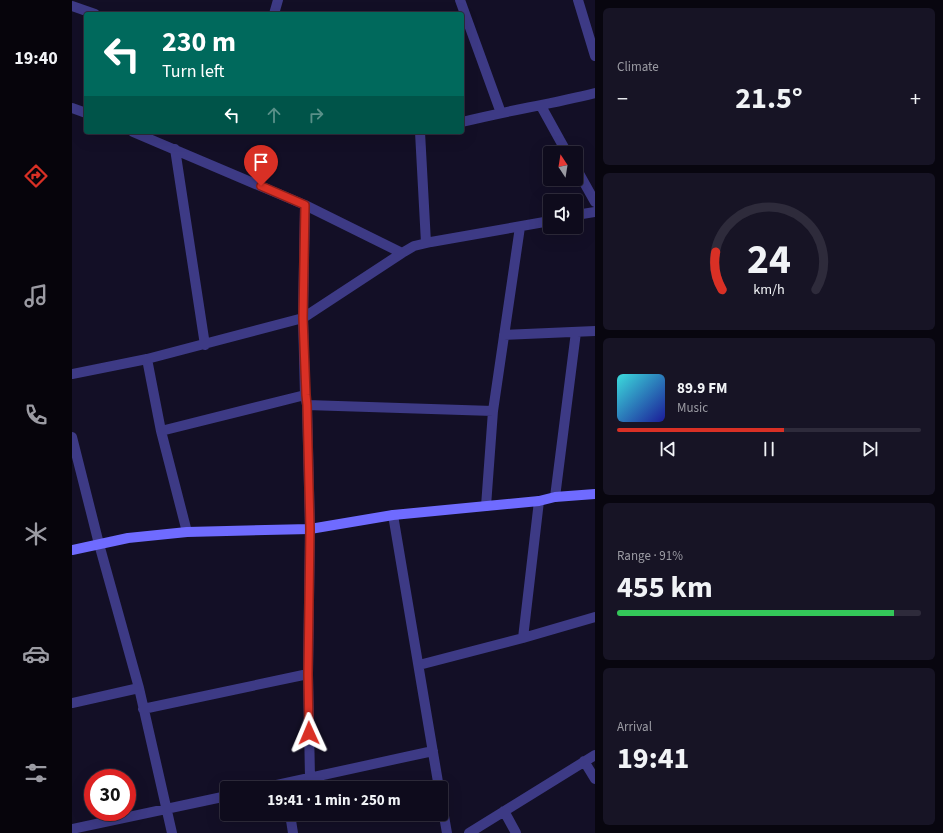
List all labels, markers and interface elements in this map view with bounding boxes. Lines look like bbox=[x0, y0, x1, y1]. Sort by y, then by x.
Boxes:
text: 230 m bbox=[162, 22, 236, 62]
icon: left bbox=[96, 28, 148, 80]
text: 19:40 bbox=[14, 46, 58, 71]
text: Climate bbox=[617, 58, 659, 76]
text: Turn left bbox=[162, 59, 224, 84]
text: 21.5° bbox=[735, 77, 803, 120]
text: − bbox=[617, 83, 628, 115]
text: + bbox=[910, 83, 921, 115]
icon: left bbox=[221, 104, 243, 126]
icon: ahead bbox=[263, 104, 285, 126]
icon: right bbox=[305, 104, 327, 126]
pin bbox=[244, 145, 278, 186]
north arrow bbox=[543, 146, 583, 186]
map controls bbox=[543, 146, 583, 234]
icon: arrive bbox=[250, 151, 272, 173]
icon: directions bbox=[22, 162, 50, 190]
button: sound bbox=[543, 194, 583, 234]
text: 24 bbox=[747, 229, 791, 289]
text: km/h bbox=[753, 278, 785, 299]
icon: music bbox=[22, 282, 50, 310]
text: 89.9 FM bbox=[677, 378, 728, 399]
text: Music bbox=[677, 399, 708, 417]
icon: phone bbox=[22, 401, 50, 429]
icon: previous bbox=[657, 438, 679, 460]
icon: pause bbox=[758, 438, 780, 460]
icon: next bbox=[859, 438, 881, 460]
icon: climate bbox=[22, 520, 50, 548]
text: Range · 91% bbox=[617, 547, 683, 565]
text: 455 km bbox=[617, 566, 713, 609]
icon: car bbox=[22, 640, 50, 668]
position arrow bbox=[288, 712, 330, 754]
text: Arrival bbox=[617, 718, 652, 736]
text: 19:41 bbox=[617, 737, 689, 780]
icon: filters bbox=[22, 759, 50, 787]
speed limit sign: 30 bbox=[84, 769, 136, 821]
text: 19:41 · 1 min · 250 m bbox=[267, 790, 401, 811]

